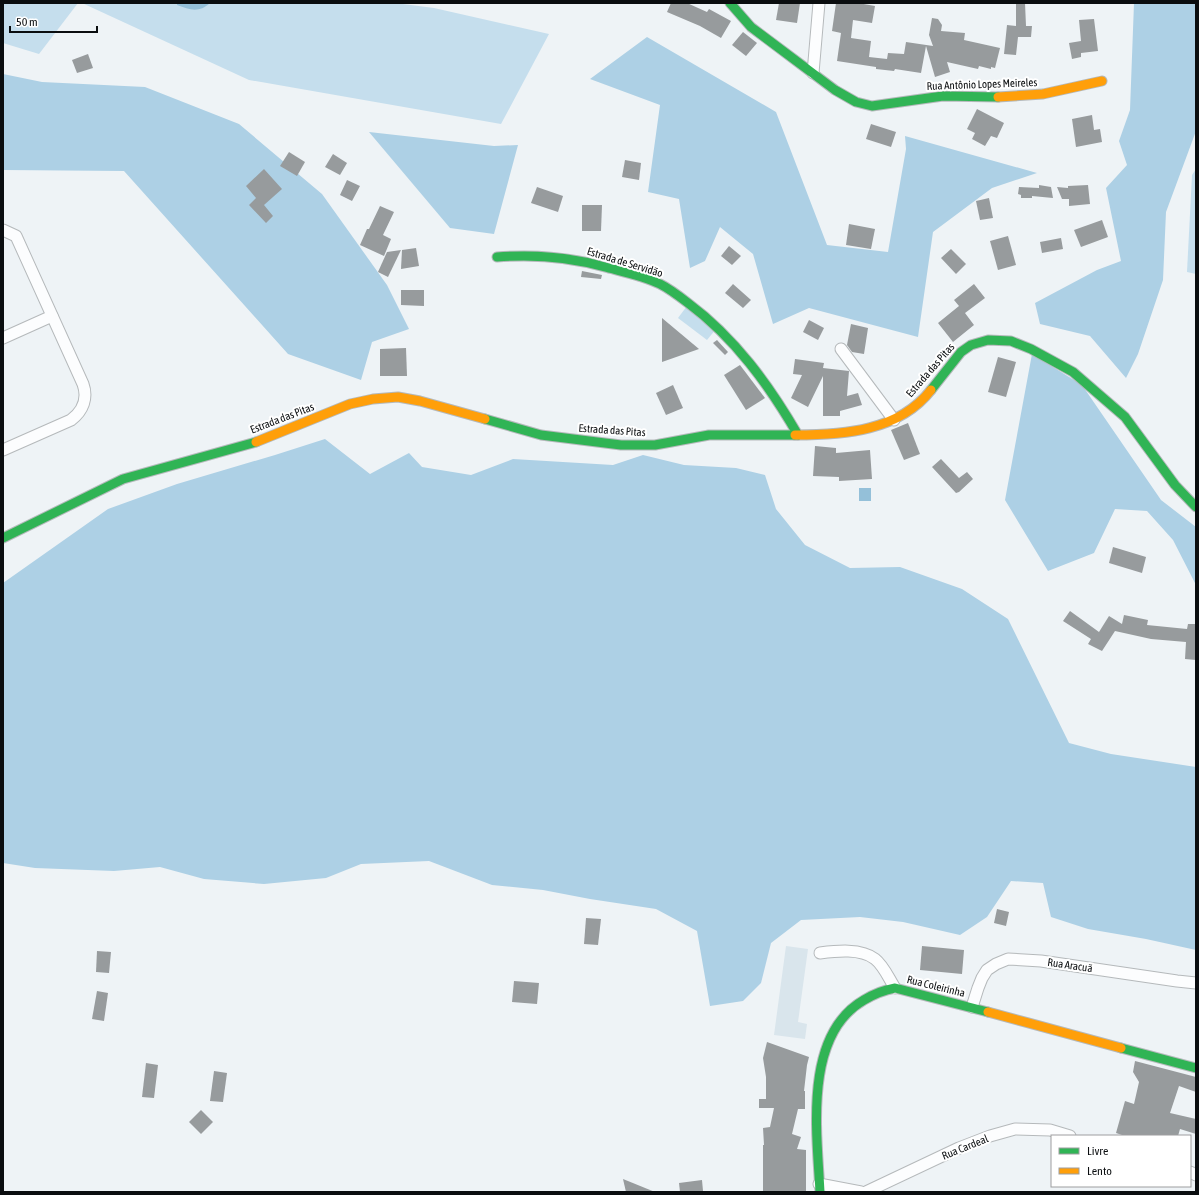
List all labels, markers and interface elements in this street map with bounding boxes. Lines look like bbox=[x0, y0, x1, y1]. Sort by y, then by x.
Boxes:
scale bar bbox=[10, 8, 97, 34]
text: 50 m bbox=[16, 15, 38, 29]
street label: Rua Antônio Lopes Meireles bbox=[926, 76, 1038, 92]
street label: Estrada de Servidão bbox=[586, 245, 664, 279]
street label: Estrada das Pitas bbox=[903, 341, 957, 399]
street label: Estrada das Pitas bbox=[248, 400, 316, 436]
street label: Estrada das Pitas bbox=[578, 422, 646, 438]
street label: Rua Aracuã bbox=[1047, 956, 1093, 974]
street label: Rua Coleirinha bbox=[906, 973, 966, 999]
street label: Rua Cardeal bbox=[940, 1132, 990, 1162]
legend bbox=[1051, 1135, 1191, 1187]
text: Livre bbox=[1087, 1144, 1108, 1158]
text: Lento bbox=[1087, 1164, 1112, 1178]

